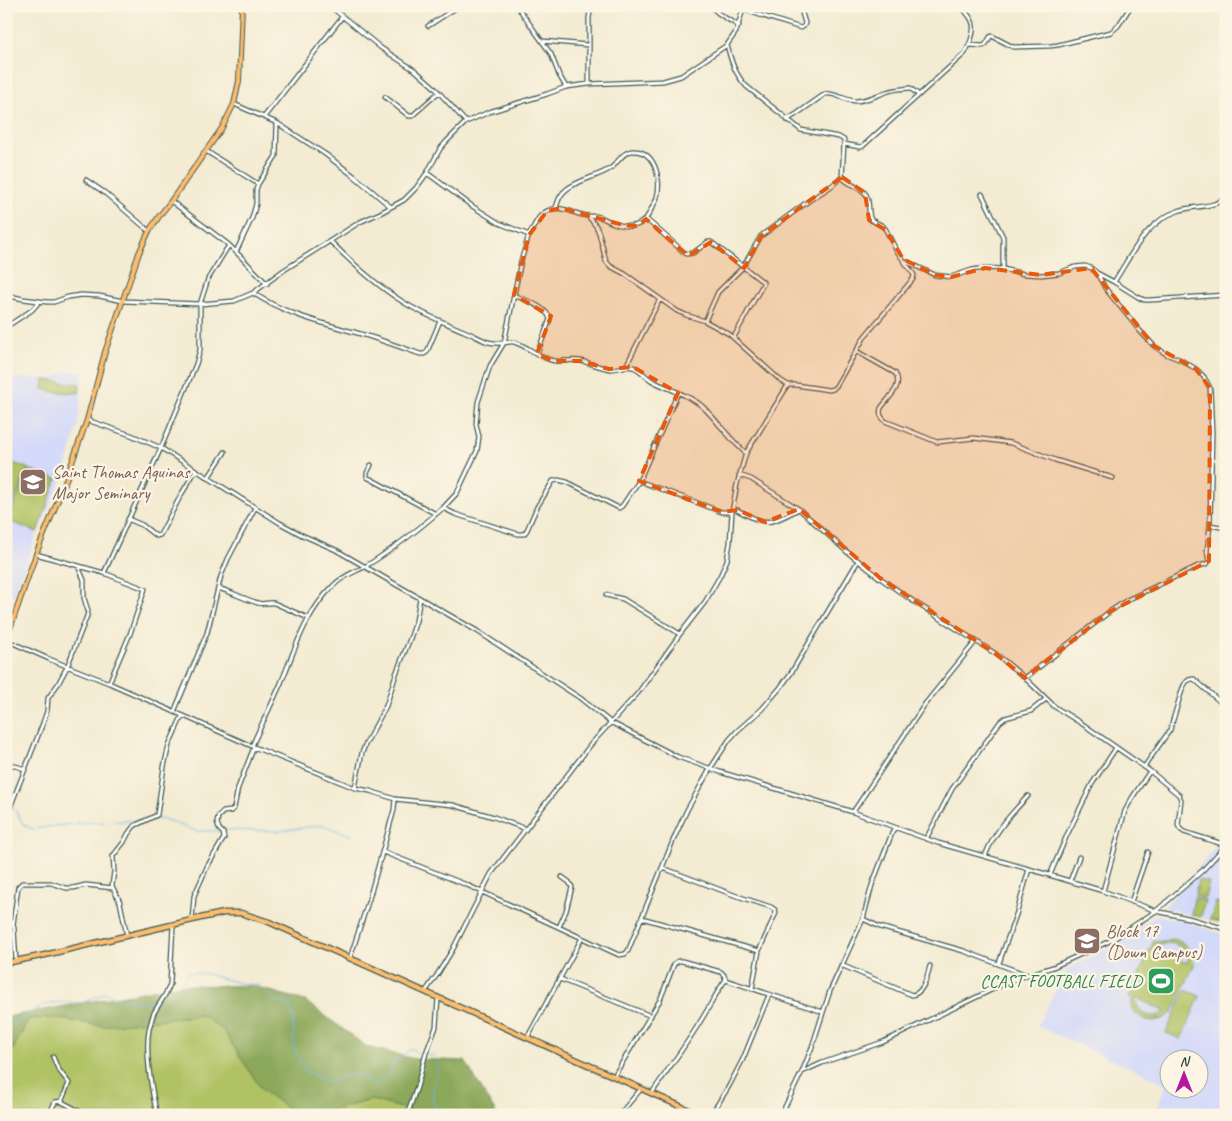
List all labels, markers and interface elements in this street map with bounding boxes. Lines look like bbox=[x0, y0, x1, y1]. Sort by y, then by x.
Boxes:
place label: Saint Thomas Aquinas Major Seminary bbox=[52, 461, 191, 504]
school or university icon: Saint Thomas Aquinas Major Seminary bbox=[18, 467, 48, 497]
place label: Block 17 (Down Campus) bbox=[1106, 920, 1203, 963]
school or university icon: Block 17 (Down Campus) bbox=[1072, 926, 1102, 956]
sports icon: CCAST FOOTBALL FIELD bbox=[1146, 966, 1176, 996]
place label: CCAST FOOTBALL FIELD bbox=[980, 970, 1144, 992]
north arrow bbox=[1160, 1048, 1210, 1098]
text: N bbox=[1180, 1053, 1191, 1070]

